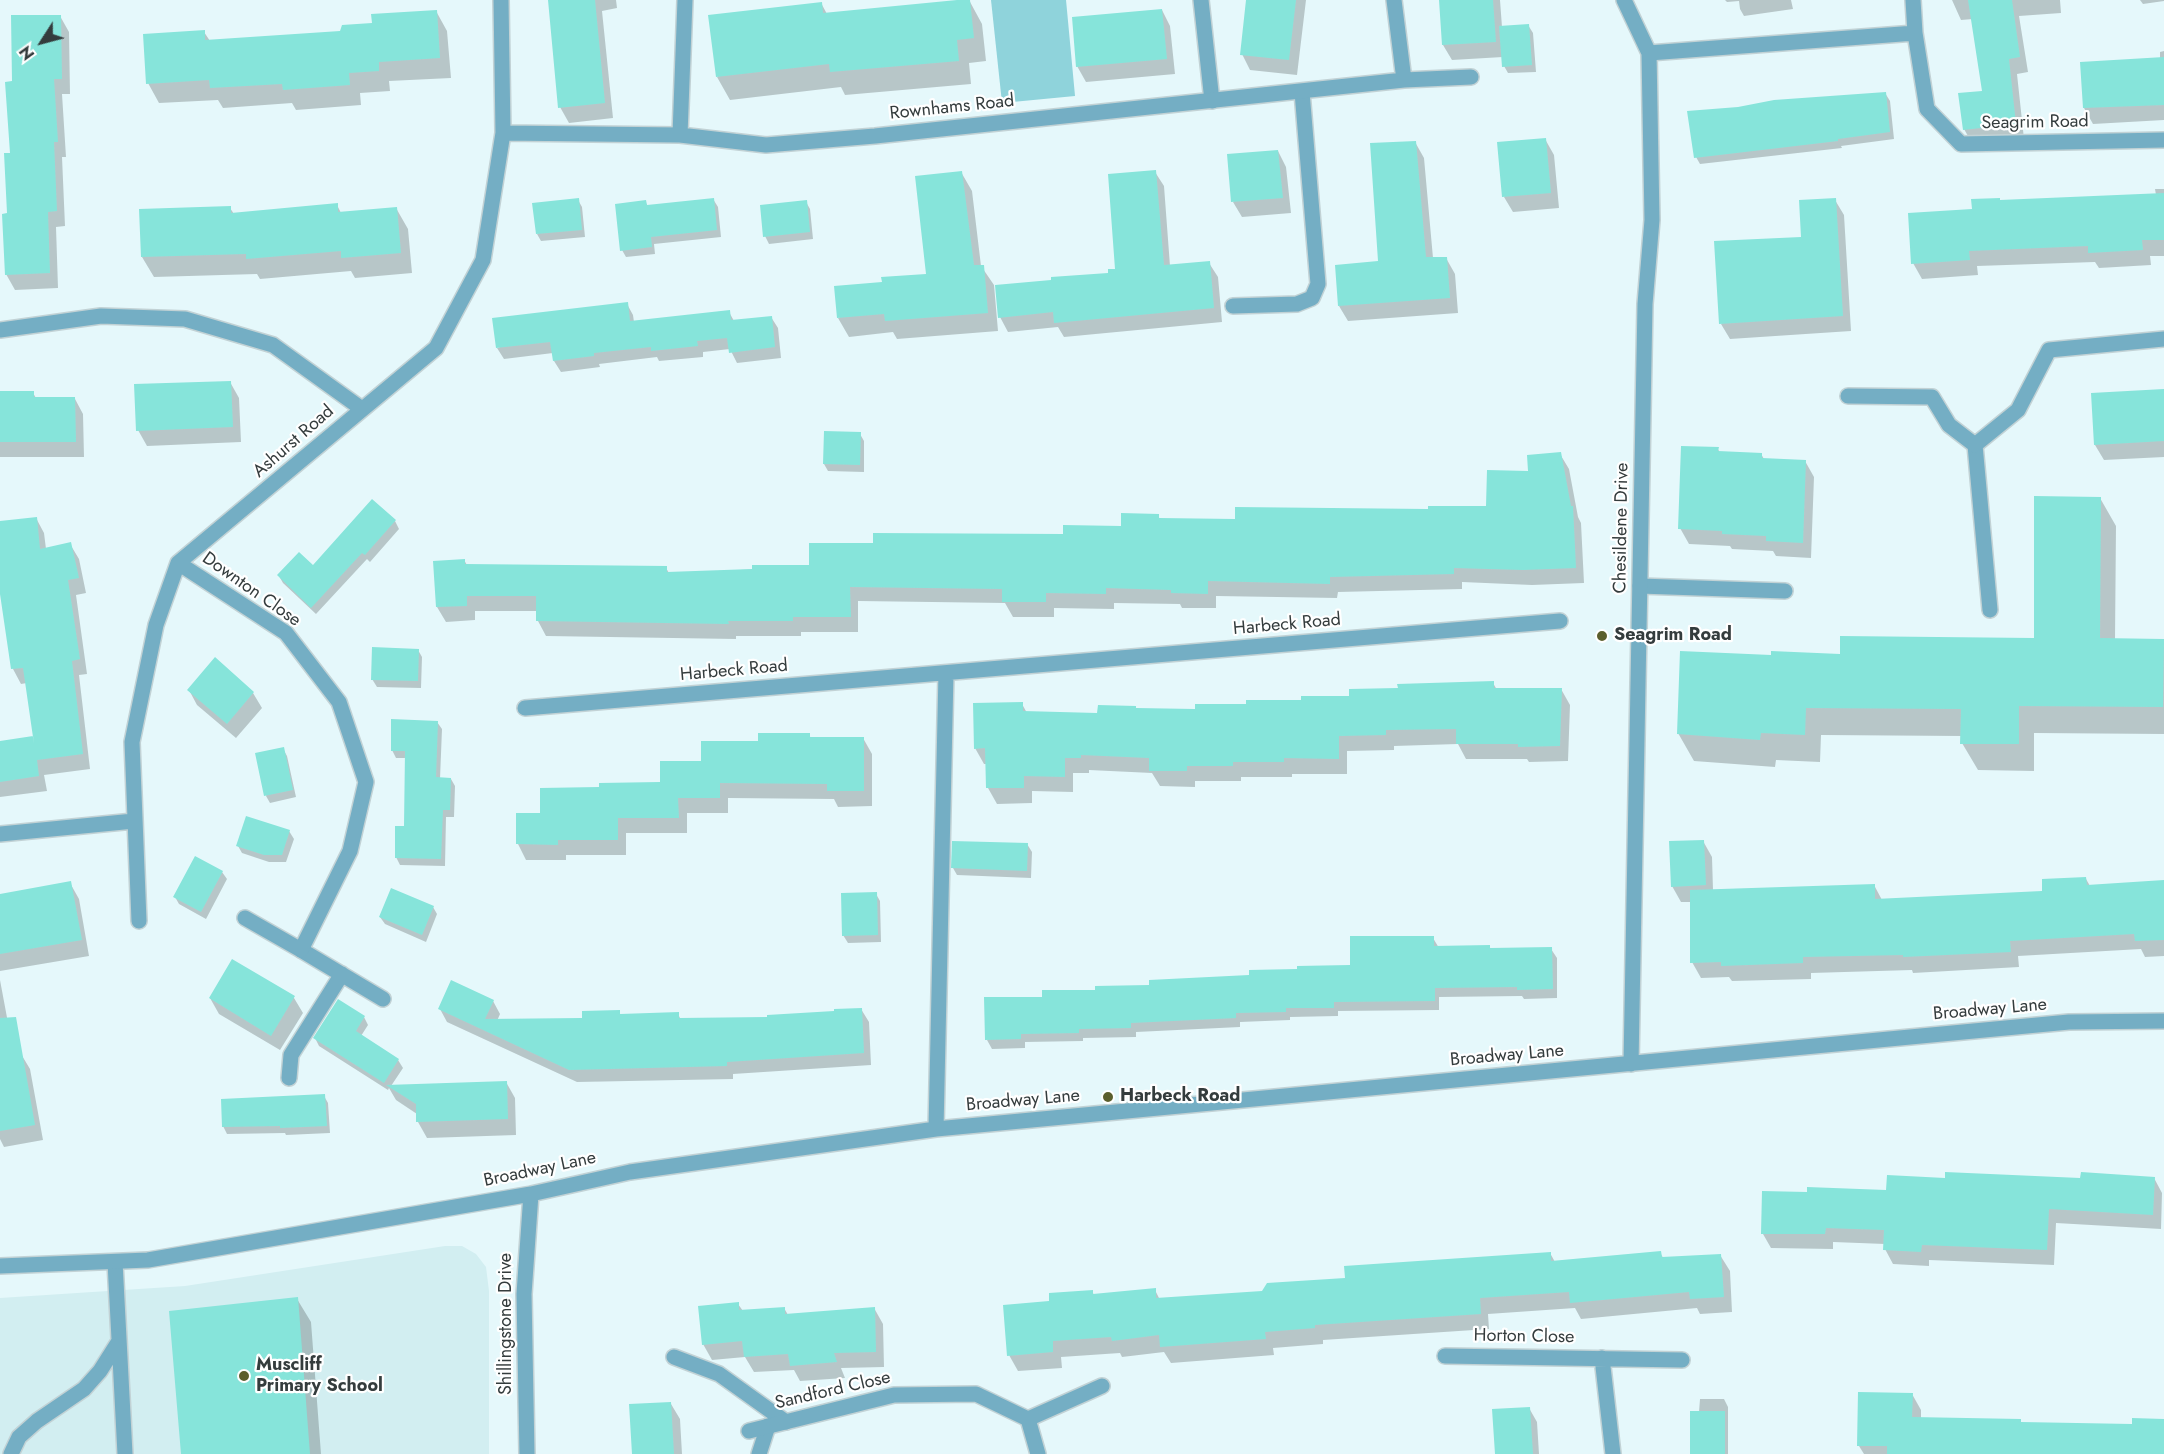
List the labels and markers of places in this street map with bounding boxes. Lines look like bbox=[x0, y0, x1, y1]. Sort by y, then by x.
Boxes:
place label: Seagrim Road bbox=[1614, 625, 1732, 647]
marker: Seagrim Road bbox=[1595, 629, 1609, 643]
place label: Harbeck Road bbox=[1120, 1086, 1240, 1108]
marker: Harbeck Road bbox=[1101, 1090, 1115, 1104]
place label: Muscliff Primary School bbox=[256, 1355, 383, 1398]
marker: Muscliff Primary School bbox=[237, 1369, 251, 1383]

